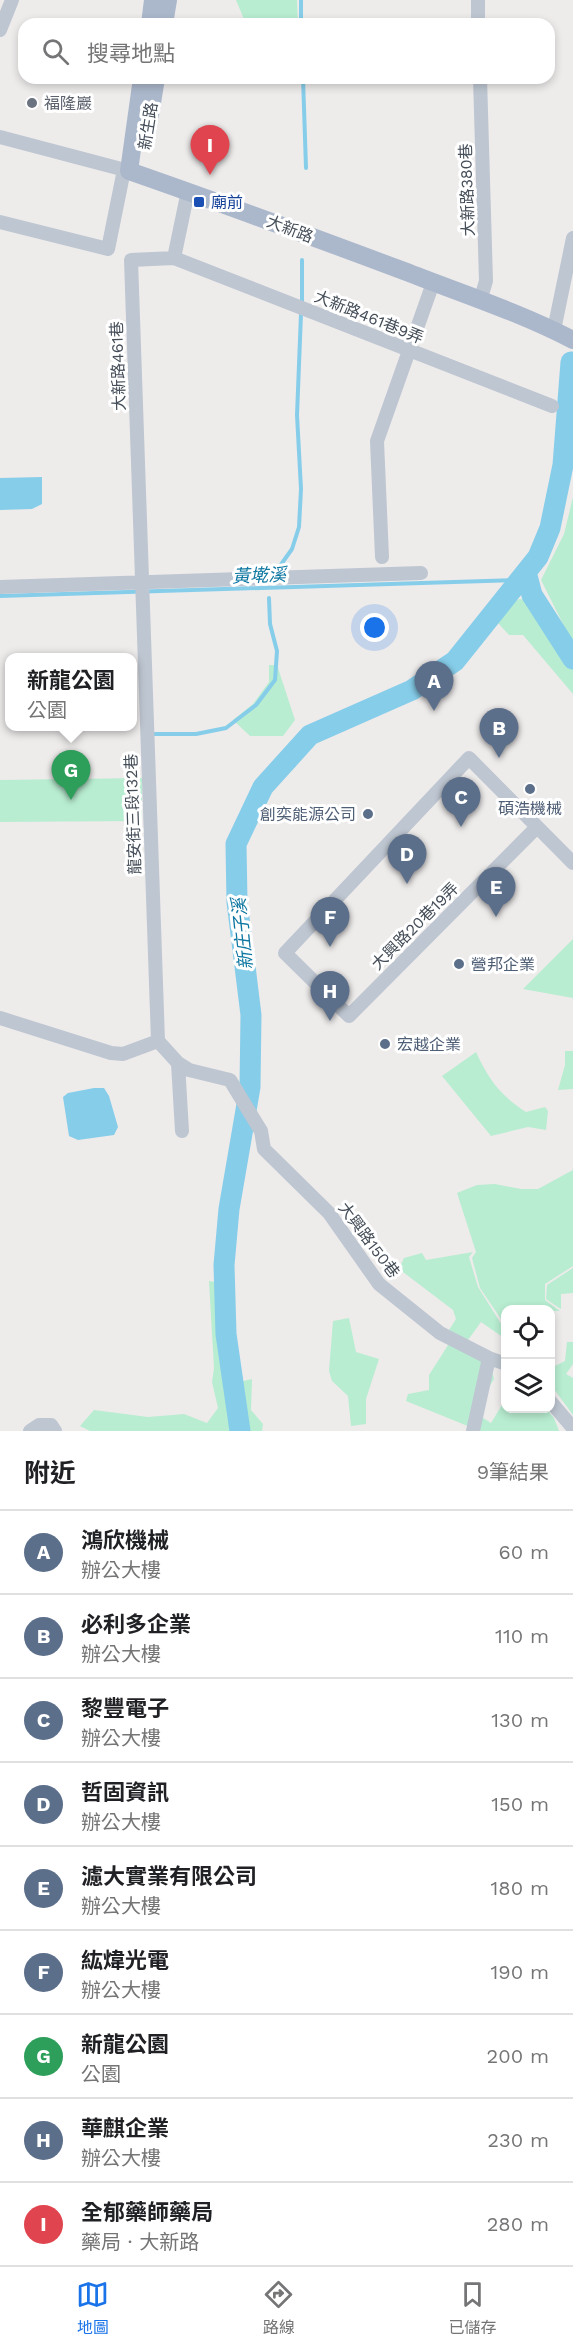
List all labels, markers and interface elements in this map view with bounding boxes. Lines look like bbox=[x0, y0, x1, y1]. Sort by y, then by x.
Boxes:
search box bbox=[18, 18, 555, 84]
icon: search bbox=[39, 35, 72, 68]
text: 搜尋地點 bbox=[87, 41, 175, 66]
place label: 福隆巖 bbox=[44, 94, 92, 113]
marker: 福隆巖 bbox=[25, 96, 39, 110]
street label: 新生路 bbox=[135, 101, 161, 151]
pin: I bbox=[190, 126, 230, 175]
street label: 大新路380巷 bbox=[456, 143, 478, 237]
place label: 廟前 bbox=[211, 193, 243, 212]
marker: 廟前 bbox=[192, 195, 206, 209]
street label: 大新路 bbox=[264, 212, 316, 246]
street label: 大新路461巷9弄 bbox=[312, 287, 426, 347]
street label: 大新路461巷 bbox=[107, 321, 129, 411]
water label: 黃墘溪 bbox=[232, 563, 289, 586]
your location bbox=[360, 613, 389, 642]
popup bbox=[5, 653, 137, 731]
pin: A bbox=[414, 662, 454, 711]
text: 新龍公園 bbox=[27, 668, 115, 693]
text: 公園 bbox=[27, 698, 67, 722]
pin: B bbox=[480, 708, 518, 758]
pin: G bbox=[52, 750, 90, 800]
street label: 龍安街三段132巷 bbox=[121, 753, 145, 875]
pin: C bbox=[442, 778, 480, 827]
marker: 碩浩機械 bbox=[523, 782, 537, 796]
place label: 碩浩機械 bbox=[498, 799, 562, 818]
place label: 創奕能源公司 bbox=[260, 805, 356, 824]
marker: 創奕能源公司 bbox=[361, 807, 375, 821]
pin: D bbox=[388, 834, 426, 884]
pin: E bbox=[476, 868, 516, 917]
street label: 大興路20巷19弄 bbox=[367, 878, 463, 974]
water label: 新庄子溪 bbox=[227, 894, 256, 971]
pin: F bbox=[310, 898, 350, 947]
place label: 營邦企業 bbox=[471, 955, 535, 974]
marker: 營邦企業 bbox=[452, 957, 466, 971]
pin: H bbox=[310, 972, 350, 1021]
place label: 宏越企業 bbox=[397, 1035, 461, 1054]
marker: 宏越企業 bbox=[378, 1037, 392, 1051]
street label: 大興路150巷 bbox=[334, 1199, 404, 1281]
map controls bbox=[501, 1305, 555, 1413]
button: locate bbox=[501, 1305, 555, 1359]
button: layers bbox=[501, 1359, 555, 1413]
text: 附近 bbox=[24, 1458, 76, 1488]
text: 9筆結果 bbox=[477, 1460, 549, 1484]
text: 鴻欣機械 bbox=[81, 1528, 169, 1553]
text: A bbox=[37, 1540, 50, 1564]
text: 60 m bbox=[499, 1540, 549, 1564]
text: 辦公大樓 bbox=[81, 1558, 161, 1582]
text: 必利多企業 bbox=[81, 1612, 191, 1637]
text: B bbox=[37, 1624, 50, 1648]
text: 110 m bbox=[495, 1624, 549, 1648]
text: 辦公大樓 bbox=[81, 1642, 161, 1666]
text: 黎豐電子 bbox=[81, 1696, 169, 1721]
text: C bbox=[37, 1708, 50, 1732]
text: 130 m bbox=[491, 1708, 549, 1732]
text: 辦公大樓 bbox=[81, 1726, 161, 1750]
text: 哲固資訊 bbox=[81, 1780, 169, 1805]
text: D bbox=[36, 1792, 51, 1816]
text: 150 m bbox=[491, 1792, 549, 1816]
text: 辦公大樓 bbox=[81, 1810, 161, 1834]
text: 濾大實業有限公司 bbox=[81, 1864, 257, 1889]
text: E bbox=[37, 1876, 50, 1900]
text: 180 m bbox=[491, 1876, 549, 1900]
text: 辦公大樓 bbox=[81, 1894, 161, 1918]
text: 紘煒光電 bbox=[81, 1948, 169, 1973]
text: F bbox=[37, 1960, 50, 1984]
text: 190 m bbox=[491, 1960, 549, 1984]
text: 辦公大樓 bbox=[81, 1978, 161, 2002]
text: 新龍公園 bbox=[81, 2032, 169, 2057]
text: G bbox=[36, 2044, 51, 2068]
text: 200 m bbox=[487, 2044, 549, 2068]
text: 公園 bbox=[81, 2062, 121, 2086]
text: 華麒企業 bbox=[81, 2116, 169, 2141]
text: H bbox=[36, 2128, 51, 2152]
text: 230 m bbox=[487, 2128, 549, 2152]
text: 辦公大樓 bbox=[81, 2146, 161, 2170]
text: 全郁藥師藥局 bbox=[81, 2200, 213, 2225]
text: I bbox=[40, 2212, 47, 2236]
text: 280 m bbox=[487, 2212, 549, 2236]
text: 藥局 · 大新路 bbox=[81, 2230, 199, 2254]
tab: 地圖 bbox=[76, 2278, 109, 2338]
tab: 路線 bbox=[262, 2278, 295, 2338]
tab: 已儲存 bbox=[448, 2278, 496, 2338]

